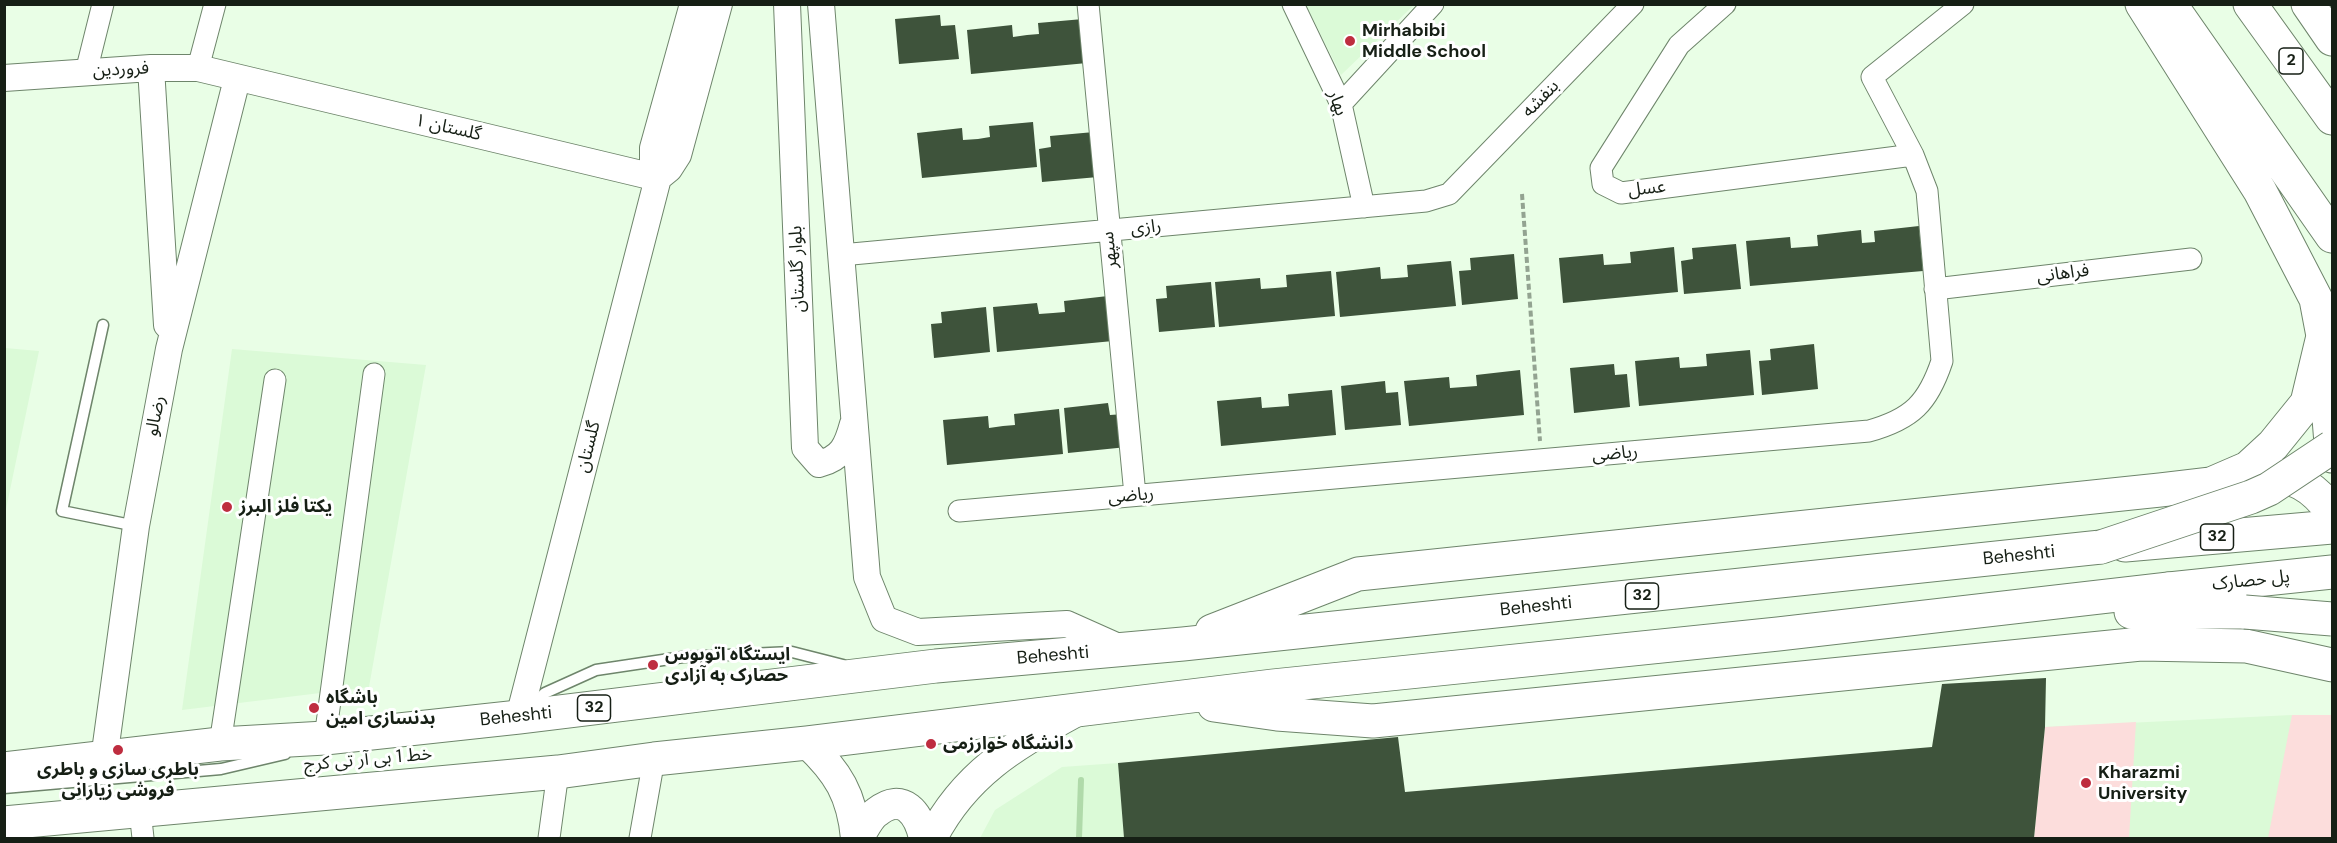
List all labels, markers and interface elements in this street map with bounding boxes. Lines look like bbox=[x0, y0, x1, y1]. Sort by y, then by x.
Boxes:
place label: Mirhabibi Middle School bbox=[1362, 20, 1486, 63]
marker: Mirhabibi Middle School bbox=[1343, 34, 1357, 48]
road number: 2 bbox=[2279, 48, 2303, 74]
street label: فروردین bbox=[92, 58, 150, 82]
street label: بنفشه bbox=[1518, 76, 1564, 122]
street label: بهار bbox=[1322, 87, 1352, 119]
street label: گلستان ۱ bbox=[413, 110, 483, 146]
street label: عسل bbox=[1627, 176, 1667, 202]
street label: رازی bbox=[1130, 216, 1162, 240]
street label: بلوار گلستان bbox=[786, 225, 810, 313]
street label: سپهر bbox=[1097, 230, 1123, 270]
street label: فراهانی bbox=[2036, 260, 2090, 288]
street label: رضالو bbox=[142, 394, 170, 438]
street label: گلستان bbox=[572, 419, 606, 475]
street label: ریاضی bbox=[1591, 441, 1639, 467]
street label: ریاضی bbox=[1107, 483, 1155, 509]
place label: یکتا فلز البرز bbox=[239, 496, 332, 518]
marker: یکتا فلز البرز bbox=[220, 500, 234, 514]
road number: 32 bbox=[2200, 524, 2234, 550]
street label: Beheshti bbox=[1982, 541, 2056, 571]
street label: پل حصارک bbox=[2211, 566, 2291, 596]
road number: 32 bbox=[1626, 583, 1658, 609]
street label: Beheshti bbox=[1499, 592, 1573, 622]
street label: Beheshti bbox=[1016, 642, 1090, 670]
place label: ایستگاه اتوبوس حصارک به آزادی bbox=[665, 644, 790, 686]
marker: ایستگاه اتوبوس حصارک به آزادی bbox=[646, 658, 660, 672]
place label: باشگاه بدنسازی امین bbox=[326, 687, 435, 730]
road number: 32 bbox=[578, 695, 610, 721]
marker: باشگاه بدنسازی امین bbox=[307, 701, 321, 715]
street label: Beheshti bbox=[479, 702, 553, 732]
place label: دانشگاه خوارزمی bbox=[943, 733, 1073, 755]
marker: دانشگاه خوارزمی bbox=[924, 737, 938, 751]
marker: باطری سازی و باطری فروشی زیارانی bbox=[111, 743, 125, 757]
street label: خط 1 بی آر تی کرج bbox=[303, 744, 433, 776]
place label: باطری سازی و باطری فروشی زیارانی bbox=[37, 759, 199, 802]
place label: Kharazmi University bbox=[2098, 762, 2187, 804]
marker: Kharazmi University bbox=[2079, 776, 2093, 790]

